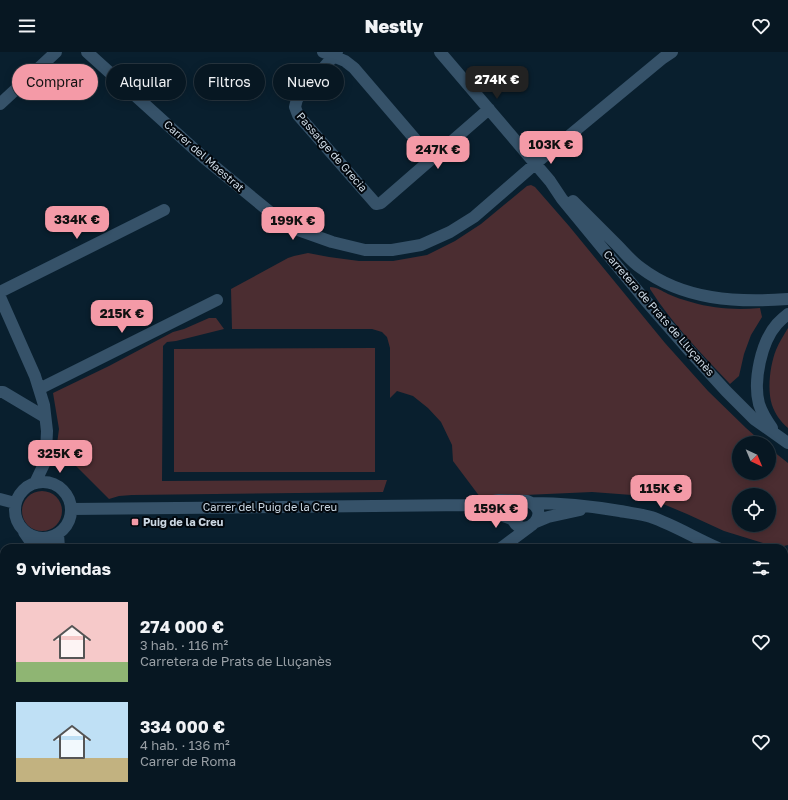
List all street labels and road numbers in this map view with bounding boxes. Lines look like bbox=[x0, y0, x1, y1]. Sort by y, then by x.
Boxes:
street label: Passatge de Grecia bbox=[294, 109, 370, 194]
street label: Carrer del Maestrat bbox=[162, 117, 247, 194]
street label: Carretera de Prats de Lluçanès bbox=[601, 247, 718, 378]
street label: Carrer del Puig de la Creu bbox=[203, 500, 337, 513]

